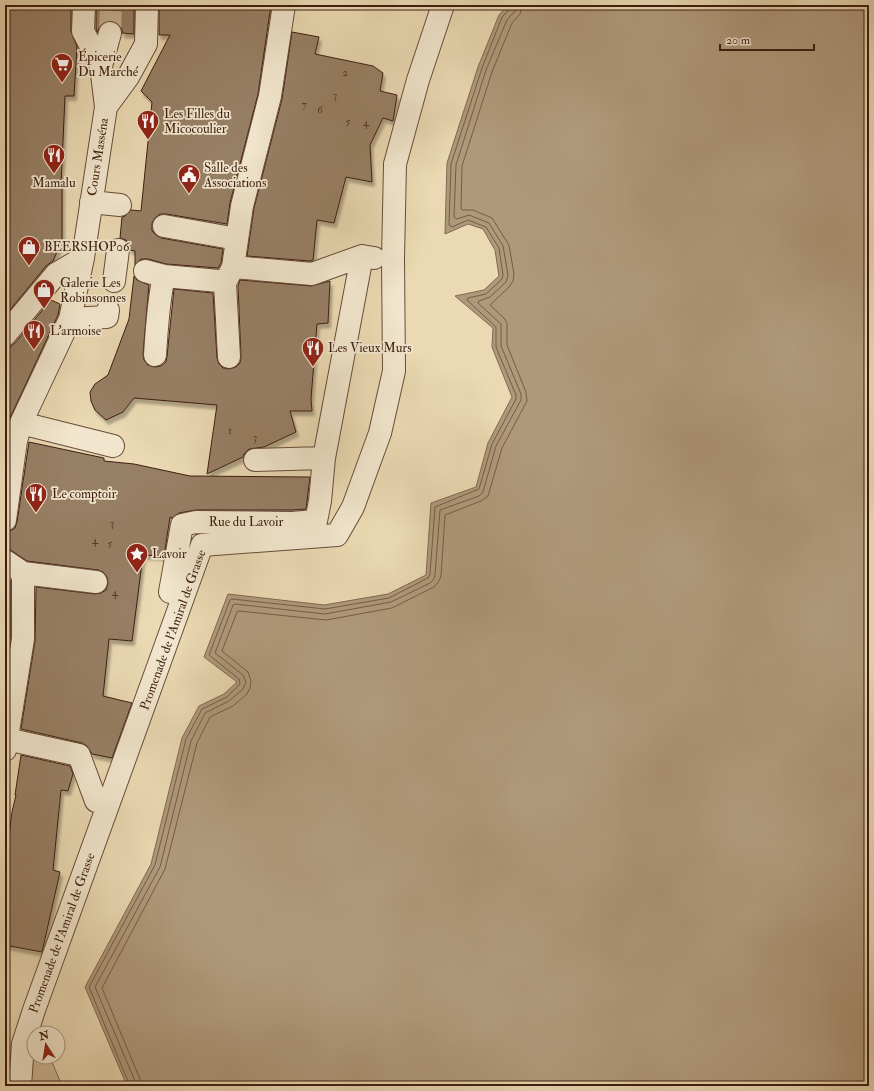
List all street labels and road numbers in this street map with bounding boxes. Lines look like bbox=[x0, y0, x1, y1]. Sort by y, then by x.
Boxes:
street label: Cours Masséna bbox=[84, 116, 112, 197]
street label: Rue du Lavoir bbox=[209, 514, 283, 530]
street label: Promenade de l'Amiral de Grasse bbox=[137, 547, 210, 712]
street label: Promenade de l'Amiral de Grasse bbox=[26, 850, 99, 1015]

